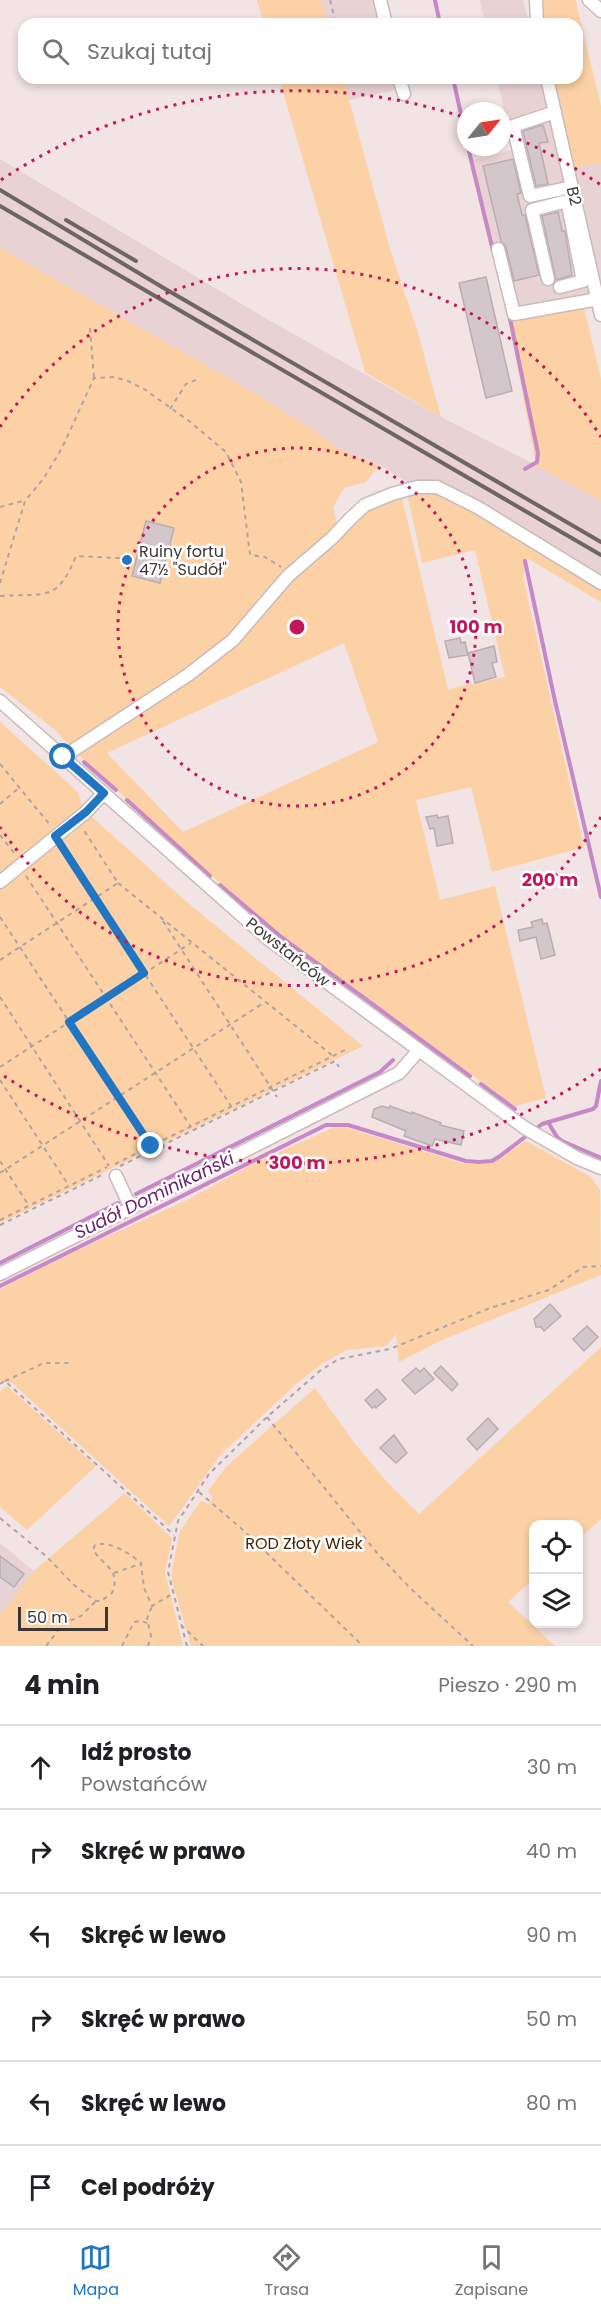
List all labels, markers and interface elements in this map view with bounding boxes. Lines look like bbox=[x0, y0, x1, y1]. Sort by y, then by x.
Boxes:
search box bbox=[18, 18, 583, 84]
icon: search bbox=[39, 35, 72, 68]
text: Szukaj tutaj bbox=[87, 36, 212, 67]
north arrow bbox=[457, 102, 511, 156]
street label: B2 bbox=[561, 184, 587, 208]
place label: Ruiny fortu 47½ "Sudół" bbox=[139, 540, 227, 581]
marker: Ruiny fortu 47½ "Sudół" bbox=[120, 553, 134, 567]
text: 100 m bbox=[449, 614, 503, 639]
centre of rings bbox=[287, 617, 307, 637]
route start bbox=[49, 743, 75, 769]
text: 200 m bbox=[522, 867, 578, 892]
street label: Powstańców bbox=[241, 912, 335, 992]
route end bbox=[137, 1132, 163, 1158]
water label: Sudół Dominikański bbox=[70, 1145, 239, 1245]
text: 300 m bbox=[268, 1150, 326, 1175]
map controls bbox=[529, 1520, 583, 1628]
button: locate bbox=[529, 1520, 583, 1574]
park label: ROD Złoty Wiek bbox=[245, 1532, 364, 1555]
button: layers bbox=[529, 1574, 583, 1628]
scale bar bbox=[18, 1604, 108, 1632]
text: 50 m bbox=[27, 1606, 68, 1629]
text: 4 min bbox=[24, 1667, 100, 1703]
text: Pieszo · 290 m bbox=[438, 1671, 577, 1699]
text: Idź prosto bbox=[81, 1737, 192, 1768]
icon: ahead bbox=[24, 1751, 57, 1784]
text: 30 m bbox=[527, 1753, 577, 1781]
text: Powstańców bbox=[81, 1770, 207, 1798]
icon: right bbox=[24, 1835, 57, 1868]
text: Skręć w prawo bbox=[81, 1836, 245, 1867]
text: 40 m bbox=[526, 1837, 577, 1865]
icon: left bbox=[24, 1919, 57, 1952]
text: Skręć w lewo bbox=[81, 1920, 226, 1951]
text: 90 m bbox=[526, 1921, 577, 1949]
icon: right bbox=[24, 2003, 57, 2036]
text: Skręć w prawo bbox=[81, 2004, 245, 2035]
text: 50 m bbox=[526, 2005, 577, 2033]
icon: left bbox=[24, 2087, 57, 2120]
text: Skręć w lewo bbox=[81, 2088, 226, 2119]
text: 80 m bbox=[526, 2089, 577, 2117]
icon: arrive bbox=[24, 2171, 57, 2204]
text: Cel podróży bbox=[81, 2172, 215, 2203]
tab: Mapa bbox=[73, 2241, 119, 2302]
tab: Trasa bbox=[265, 2241, 309, 2302]
tab: Zapisane bbox=[455, 2241, 528, 2302]

